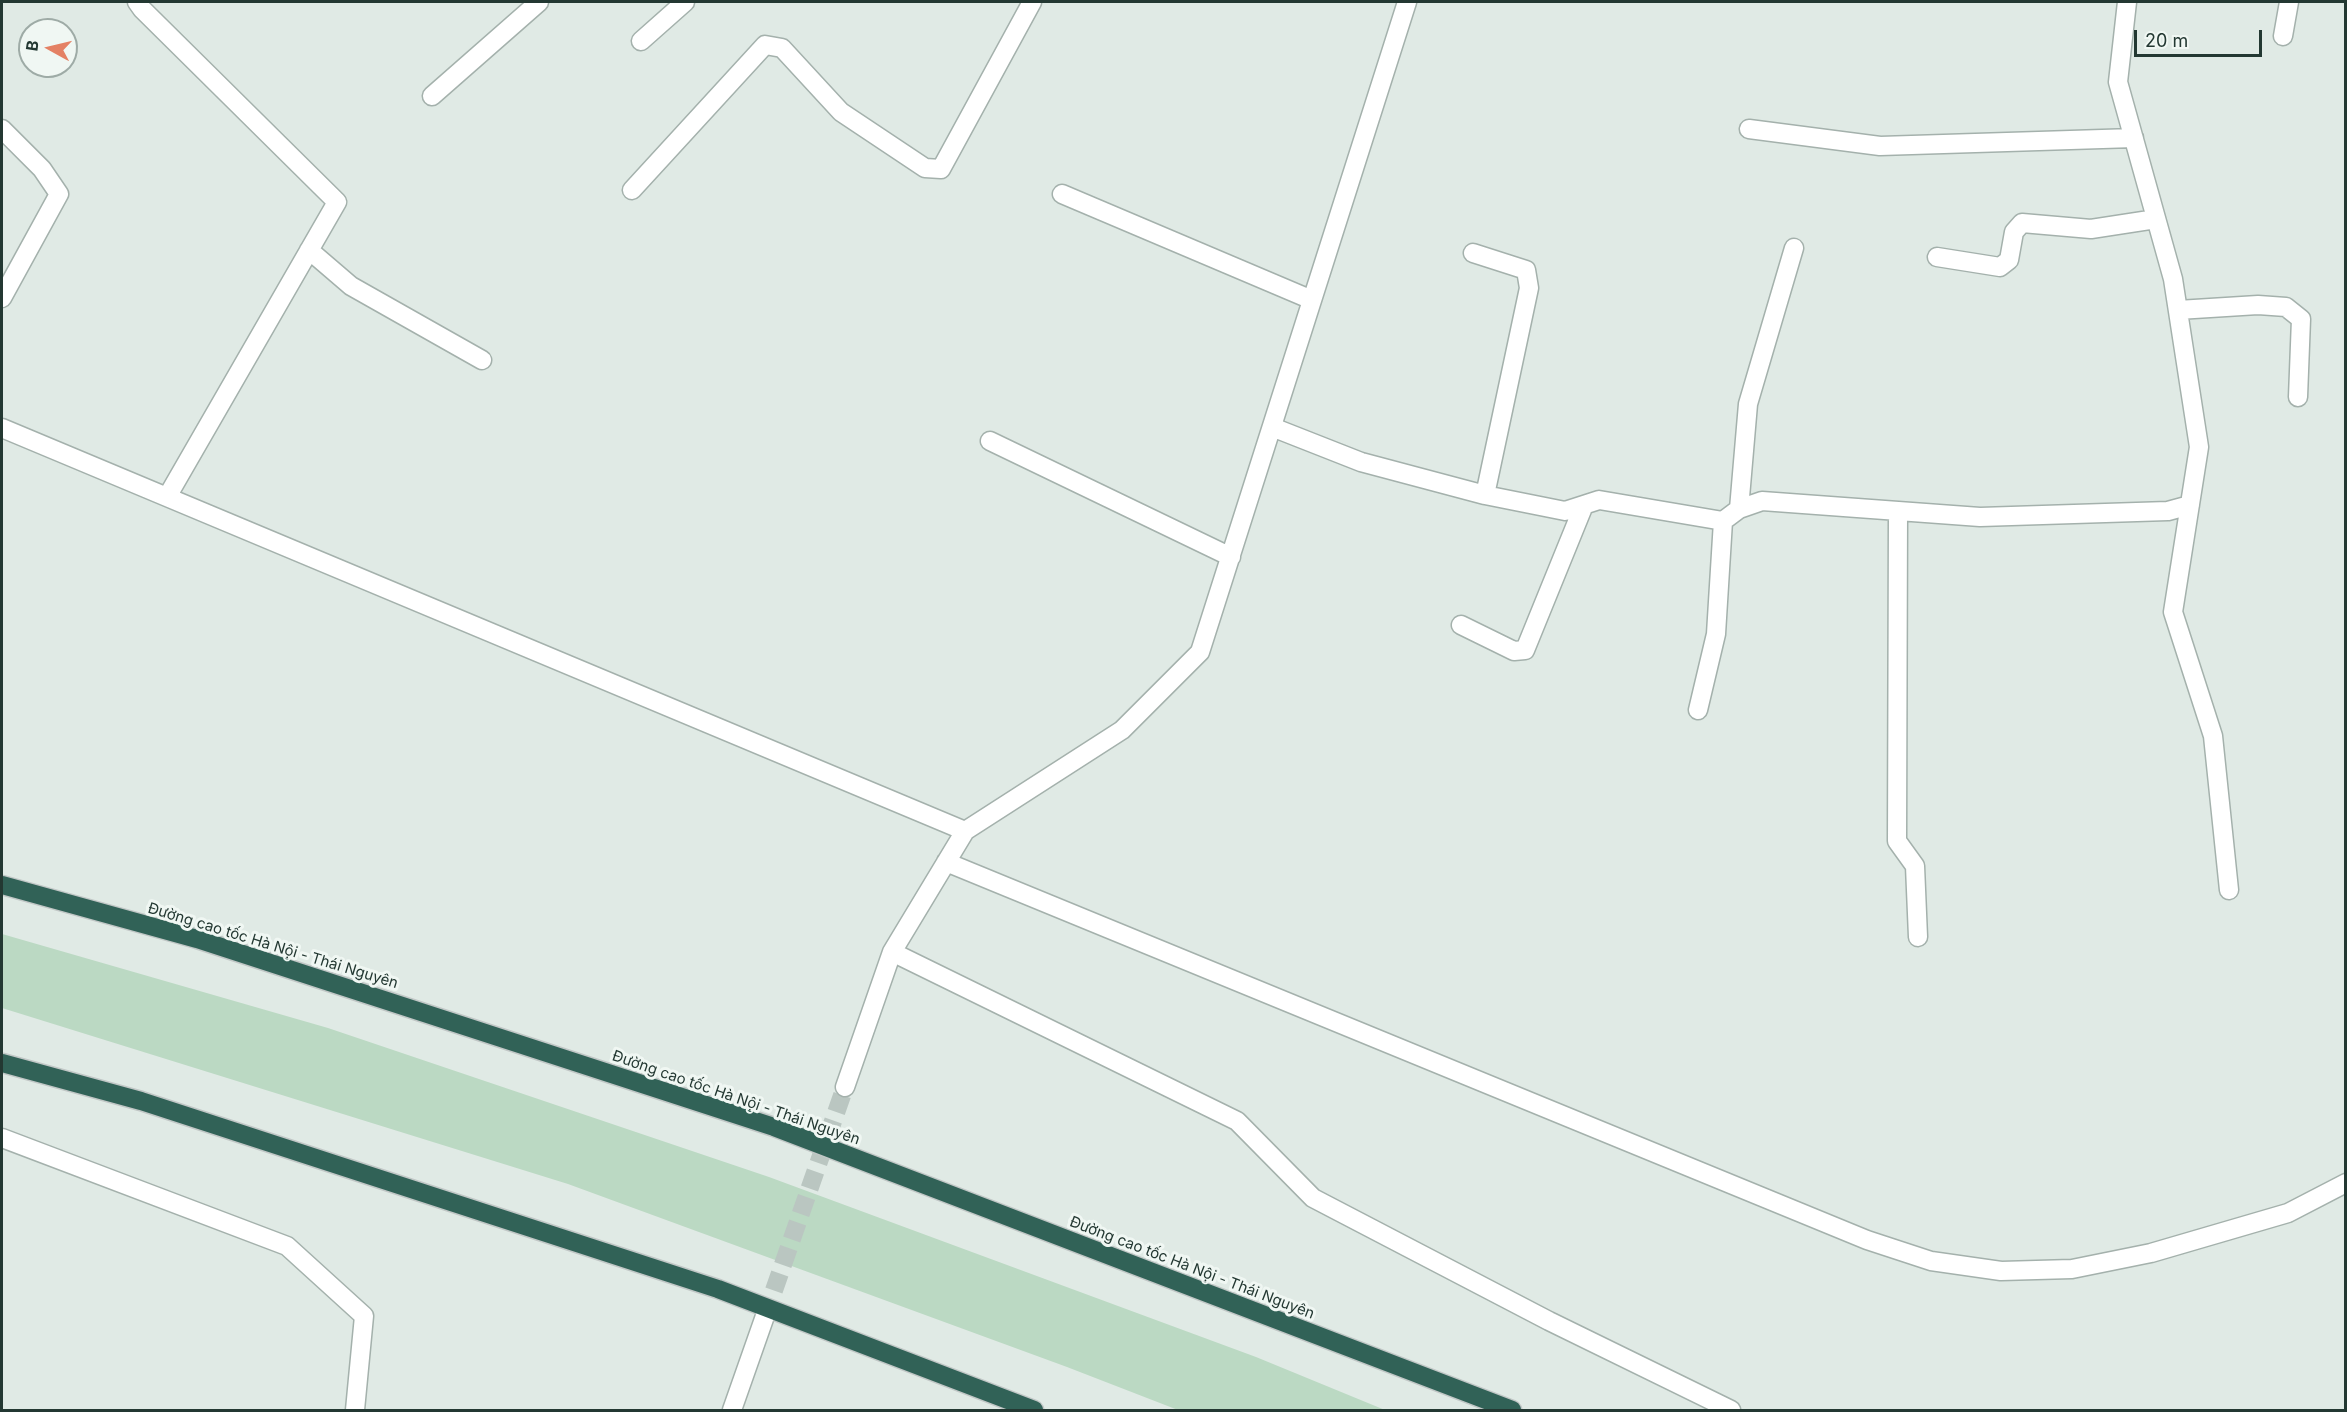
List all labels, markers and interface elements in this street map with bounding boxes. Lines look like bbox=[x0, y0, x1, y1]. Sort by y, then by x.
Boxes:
north arrow bbox=[18, 18, 78, 78]
scale bar bbox=[2137, 18, 2264, 56]
text: 20 m bbox=[2145, 30, 2188, 51]
text: B bbox=[22, 39, 43, 52]
street label: Đường cao tốc Hà Nội - Thái Nguyên bbox=[146, 899, 400, 993]
street label: Đường cao tốc Hà Nội - Thái Nguyên bbox=[610, 1047, 862, 1149]
street label: Đường cao tốc Hà Nội - Thái Nguyên bbox=[1067, 1213, 1317, 1323]

